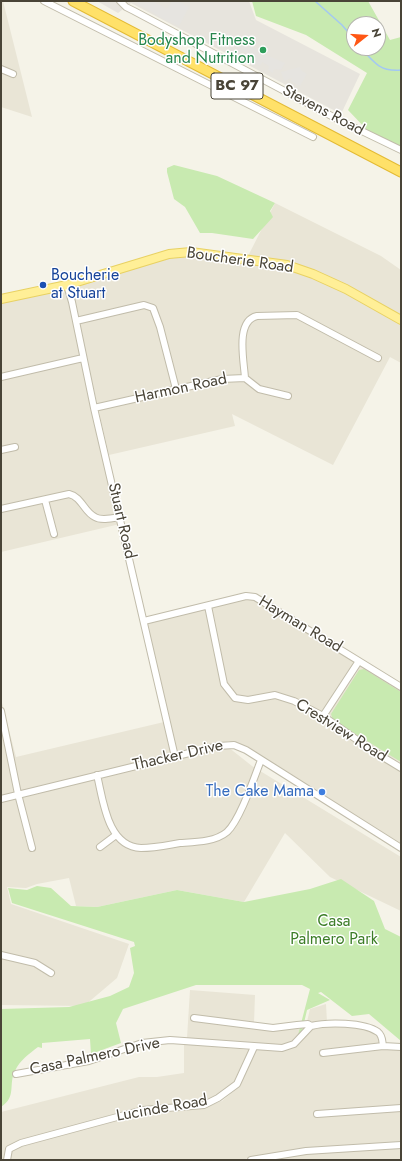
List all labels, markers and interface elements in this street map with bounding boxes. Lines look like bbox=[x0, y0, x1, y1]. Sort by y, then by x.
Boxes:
north arrow bbox=[346, 16, 386, 56]
text: N bbox=[368, 26, 385, 39]
place label: Bodyshop Fitness and Nutrition bbox=[138, 31, 255, 69]
marker: Bodyshop Fitness and Nutrition bbox=[258, 45, 268, 55]
road number: BC 97 bbox=[211, 73, 263, 99]
street label: Stevens Road bbox=[279, 81, 367, 141]
street label: Boucherie Road bbox=[185, 244, 295, 278]
place label: Boucherie at Stuart bbox=[51, 266, 119, 304]
marker: Boucherie at Stuart bbox=[38, 280, 48, 290]
street label: Harmon Road bbox=[133, 370, 229, 408]
street label: Stuart Road bbox=[103, 481, 139, 561]
street label: Hayman Road bbox=[255, 593, 345, 657]
street label: Crestview Road bbox=[292, 695, 390, 767]
street label: Thacker Drive bbox=[131, 736, 225, 776]
place label: The Cake Mama bbox=[206, 782, 314, 802]
marker: The Cake Mama bbox=[317, 787, 327, 797]
park label: Casa Palmero Park bbox=[290, 912, 378, 950]
street label: Casa Palmero Drive bbox=[28, 1034, 162, 1080]
street label: Lucinde Road bbox=[115, 1092, 209, 1126]

